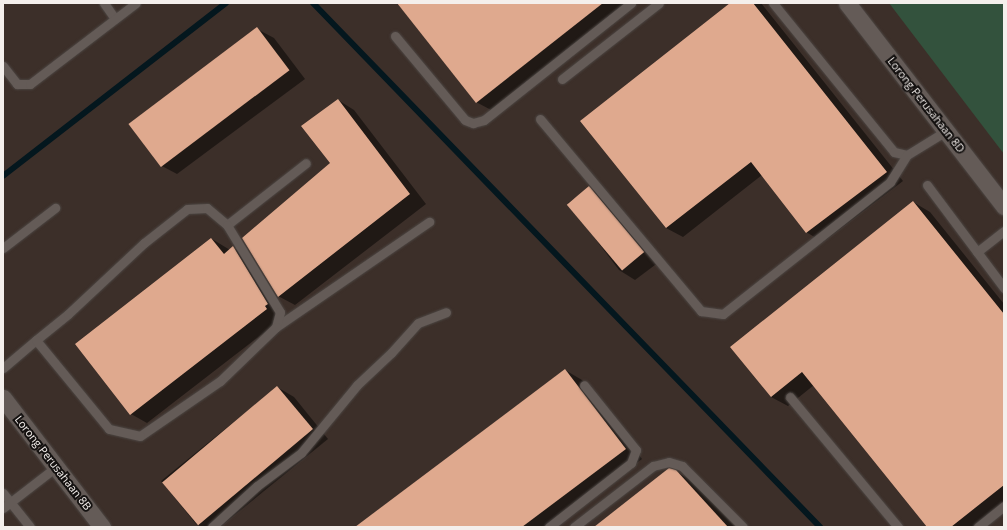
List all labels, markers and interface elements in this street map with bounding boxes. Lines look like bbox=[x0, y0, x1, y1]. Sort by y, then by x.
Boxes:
street label: Lorong Perusahaan 8D bbox=[885, 55, 967, 155]
street label: Lorong Perusahaan 8B bbox=[12, 413, 94, 513]

